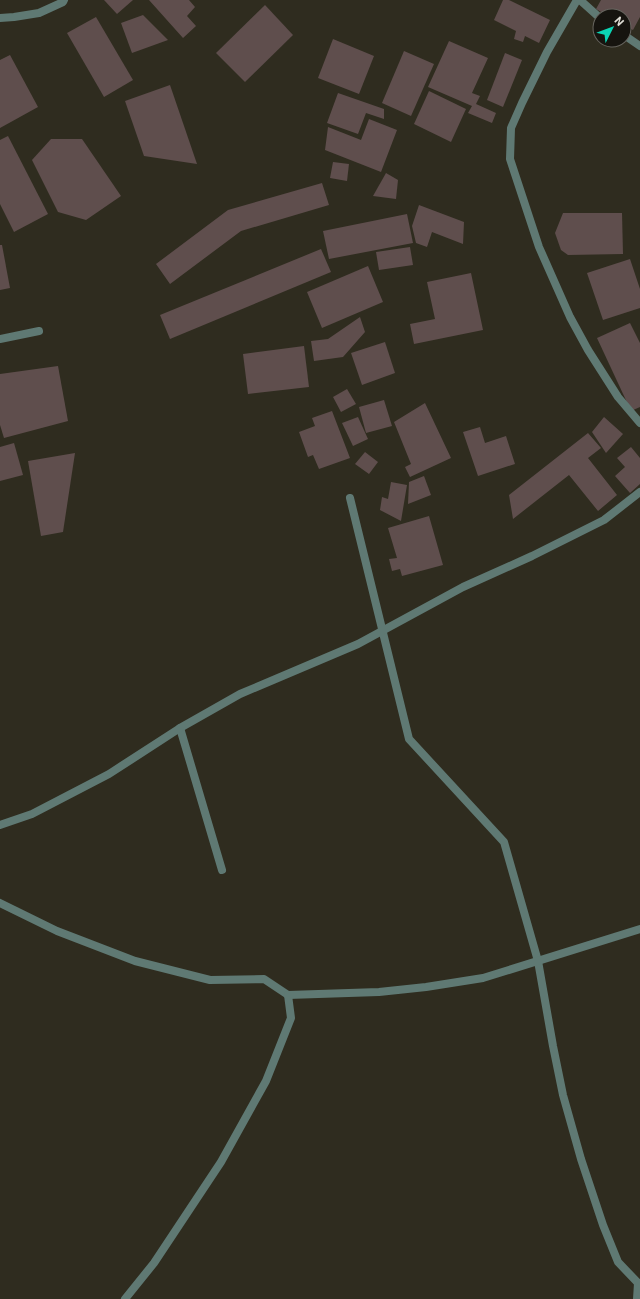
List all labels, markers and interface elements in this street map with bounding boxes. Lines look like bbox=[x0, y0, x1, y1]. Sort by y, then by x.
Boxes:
north arrow bbox=[592, 8, 632, 48]
text: N bbox=[612, 14, 627, 29]

